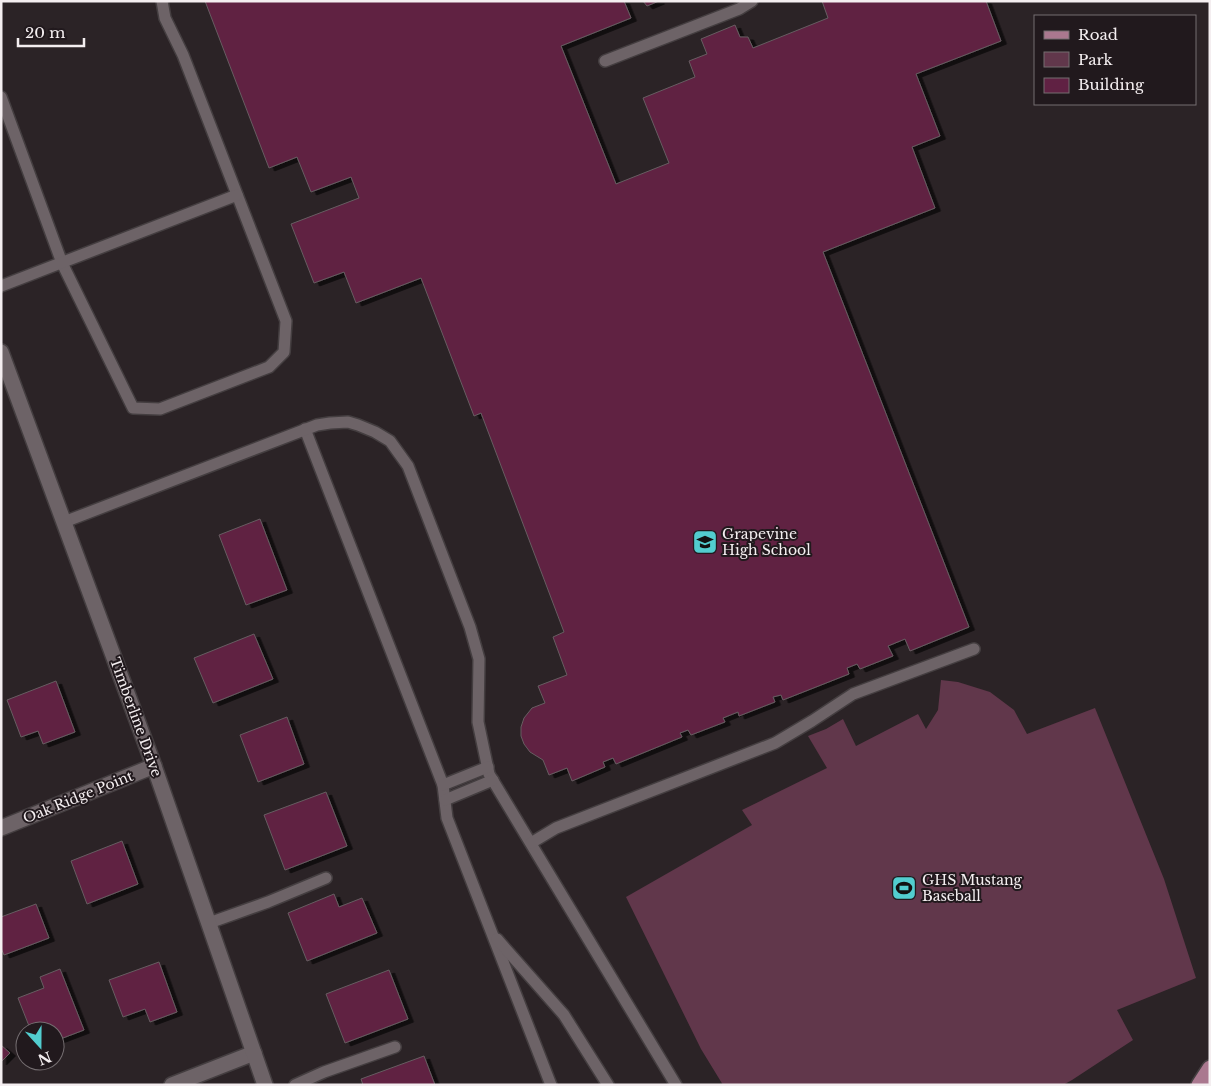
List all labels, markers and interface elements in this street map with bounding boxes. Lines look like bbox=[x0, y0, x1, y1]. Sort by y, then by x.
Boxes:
scale bar bbox=[18, 15, 84, 47]
legend bbox=[1034, 15, 1196, 105]
text: 20 m bbox=[25, 23, 65, 42]
text: Road bbox=[1078, 25, 1118, 44]
text: Park bbox=[1078, 50, 1114, 69]
text: Building bbox=[1078, 75, 1145, 94]
place label: Grapevine High School bbox=[722, 525, 811, 559]
school or university icon: Grapevine High School bbox=[692, 529, 718, 555]
street label: Timberline Drive bbox=[106, 655, 166, 779]
street label: Oak Ridge Point bbox=[20, 766, 136, 827]
place label: GHS Mustang Baseball bbox=[922, 871, 1023, 905]
sports icon: GHS Mustang Baseball bbox=[891, 875, 917, 901]
north arrow bbox=[15, 1021, 65, 1071]
text: N bbox=[35, 1047, 54, 1069]

